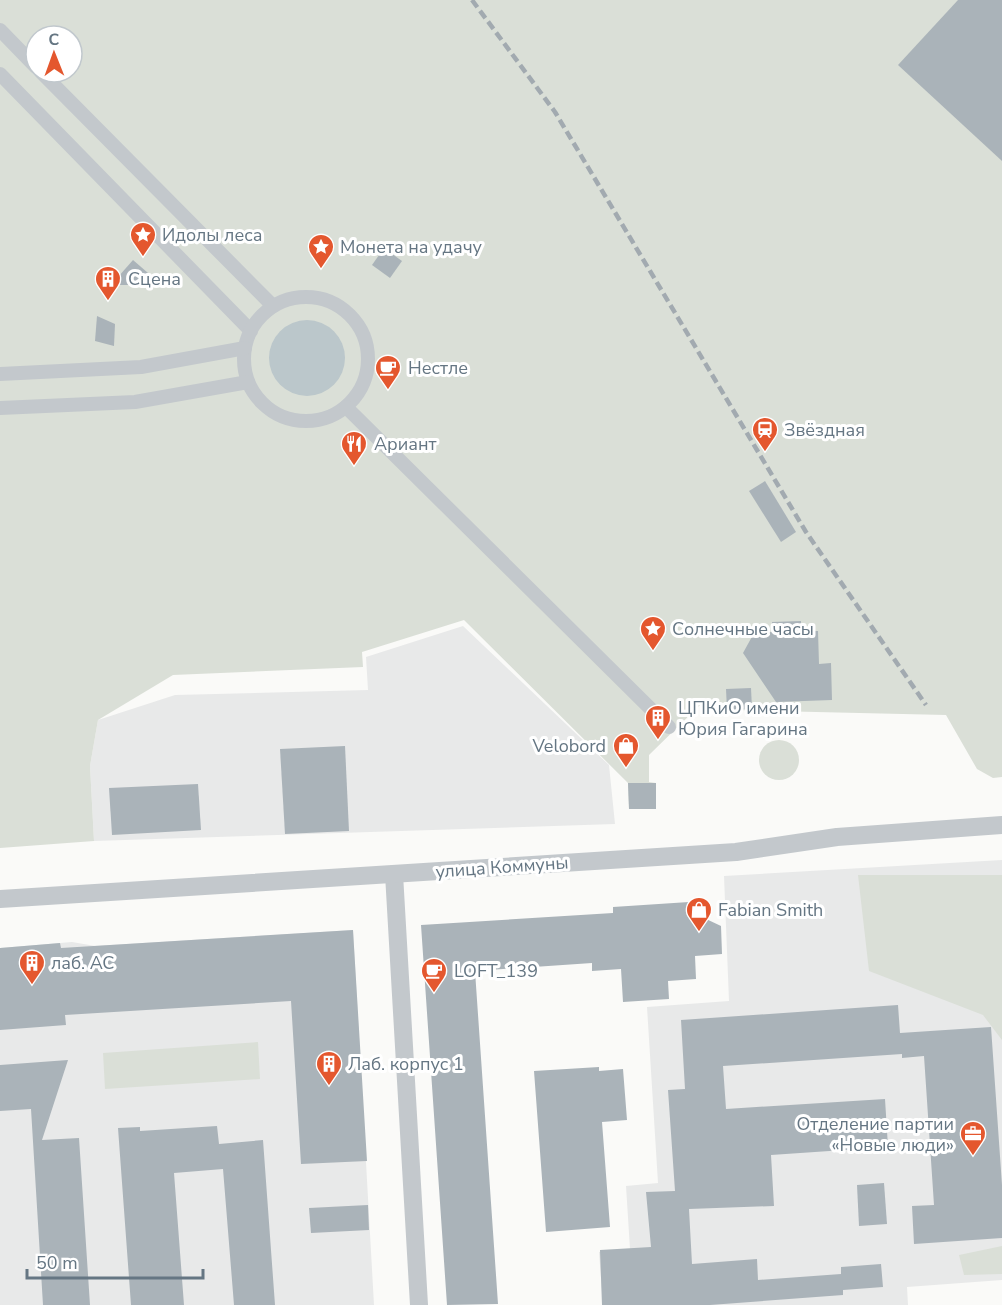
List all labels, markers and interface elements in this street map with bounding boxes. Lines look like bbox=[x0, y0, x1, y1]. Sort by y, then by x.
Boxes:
north arrow bbox=[24, 24, 84, 84]
text: С bbox=[48, 29, 60, 51]
place icon: Идолы леса bbox=[128, 220, 158, 258]
place label: Идолы леса bbox=[162, 223, 262, 247]
place icon: Монета на удачу bbox=[306, 232, 336, 270]
place label: Монета на удачу bbox=[340, 235, 483, 259]
building icon: Сцена bbox=[93, 264, 123, 302]
place label: Сцена bbox=[128, 267, 181, 291]
cafe icon: Нестле bbox=[373, 353, 403, 391]
place label: Нестле bbox=[408, 356, 468, 380]
station icon: Звёздная bbox=[750, 415, 780, 453]
place label: Звёздная bbox=[784, 418, 865, 442]
restaurant icon: Ариант bbox=[339, 429, 369, 467]
place label: Ариант bbox=[374, 432, 437, 456]
place icon: Солнечные часы bbox=[638, 614, 668, 652]
place label: Солнечные часы bbox=[672, 617, 814, 641]
place label: ЦПКиО имени Юрия Гагарина bbox=[678, 696, 808, 741]
building icon: ЦПКиО имени Юрия Гагарина bbox=[643, 703, 673, 741]
shop icon: Velobord bbox=[611, 731, 641, 769]
place label: Velobord bbox=[532, 734, 606, 758]
street label: улица Коммуны bbox=[435, 850, 569, 884]
shop icon: Fabian Smith bbox=[684, 895, 714, 933]
place label: Fabian Smith bbox=[718, 898, 823, 922]
building icon: лаб. АС bbox=[17, 948, 47, 986]
place label: лаб. АС bbox=[51, 951, 114, 975]
cafe icon: LOFT_139 bbox=[419, 956, 449, 994]
place label: LOFT_139 bbox=[454, 959, 538, 983]
building icon: Лаб. корпус 1 bbox=[314, 1049, 344, 1087]
place label: Лаб. корпус 1 bbox=[348, 1052, 464, 1076]
place label: Отделение партии «Новые люди» bbox=[796, 1112, 954, 1157]
office icon: Отделение партии «Новые люди» bbox=[958, 1119, 988, 1157]
scale bar bbox=[27, 1242, 202, 1280]
text: 50 m bbox=[36, 1251, 78, 1275]

